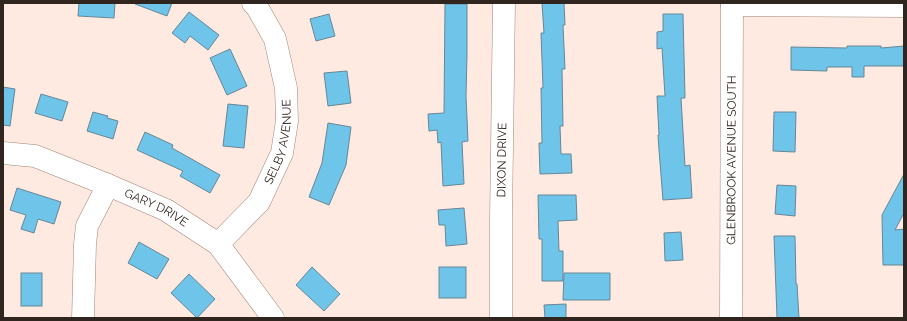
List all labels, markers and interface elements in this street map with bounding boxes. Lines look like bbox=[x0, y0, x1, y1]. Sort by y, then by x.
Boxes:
street label: GLENBROOK AVENUE SOUTH bbox=[724, 75, 739, 245]
street label: SELBY AVENUE bbox=[261, 99, 294, 187]
street label: DIXON DRIVE bbox=[494, 122, 509, 198]
street label: GARY DRIVE bbox=[122, 186, 191, 230]

